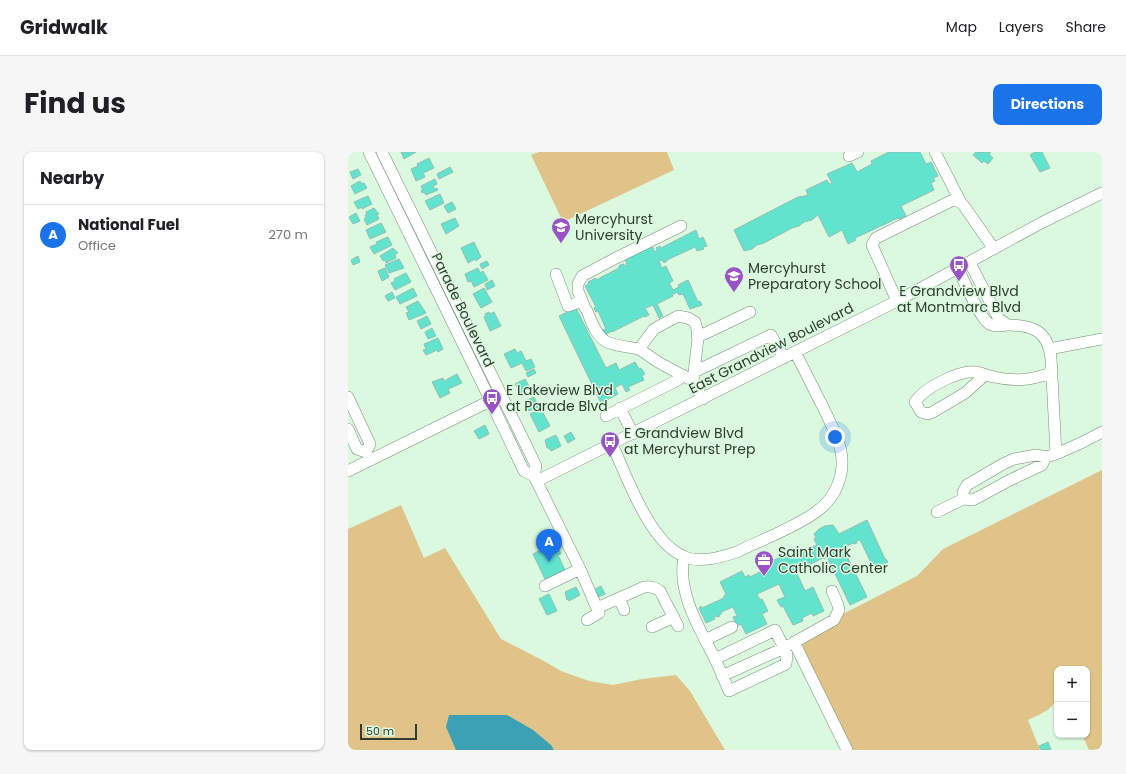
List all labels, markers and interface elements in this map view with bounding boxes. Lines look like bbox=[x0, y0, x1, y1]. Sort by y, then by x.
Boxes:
text: Gridwalk bbox=[20, 14, 108, 41]
text: Map bbox=[946, 17, 977, 37]
text: Layers bbox=[999, 17, 1043, 37]
text: Share bbox=[1065, 17, 1106, 37]
text: Find us bbox=[24, 84, 126, 123]
button: Directions bbox=[993, 84, 1102, 125]
text: Nearby bbox=[40, 166, 104, 190]
place label: Mercyhurst University bbox=[575, 209, 653, 245]
text: National Fuel bbox=[78, 214, 179, 235]
school or university icon: Mercyhurst University bbox=[550, 216, 572, 244]
text: A bbox=[48, 225, 58, 244]
text: 270 m bbox=[268, 225, 308, 244]
text: Office bbox=[78, 236, 116, 255]
street label: Parade Boulevard bbox=[427, 250, 499, 370]
bus stop icon: E Grandview Blvd at Montmarc Blvd bbox=[948, 254, 970, 282]
place label: Mercyhurst Preparatory School bbox=[748, 258, 882, 294]
school or university icon: Mercyhurst Preparatory School bbox=[723, 265, 745, 293]
place label: E Grandview Blvd at Montmarc Blvd bbox=[897, 281, 1021, 317]
street label: East Grandview Boulevard bbox=[685, 298, 857, 398]
place label: E Lakeview Blvd at Parade Blvd bbox=[506, 380, 613, 416]
bus stop icon: E Lakeview Blvd at Parade Blvd bbox=[481, 387, 503, 415]
place label: E Grandview Blvd at Mercyhurst Prep bbox=[624, 423, 755, 459]
your location bbox=[825, 427, 845, 447]
bus stop icon: E Grandview Blvd at Mercyhurst Prep bbox=[599, 430, 621, 458]
pin: A bbox=[536, 529, 562, 562]
place label: Saint Mark Catholic Center bbox=[778, 542, 888, 578]
office icon: Saint Mark Catholic Center bbox=[753, 549, 775, 577]
map controls bbox=[1054, 666, 1090, 738]
button: + bbox=[1054, 666, 1090, 702]
button: − bbox=[1054, 702, 1090, 738]
scale bar bbox=[360, 722, 417, 741]
text: 50 m bbox=[366, 723, 394, 739]

